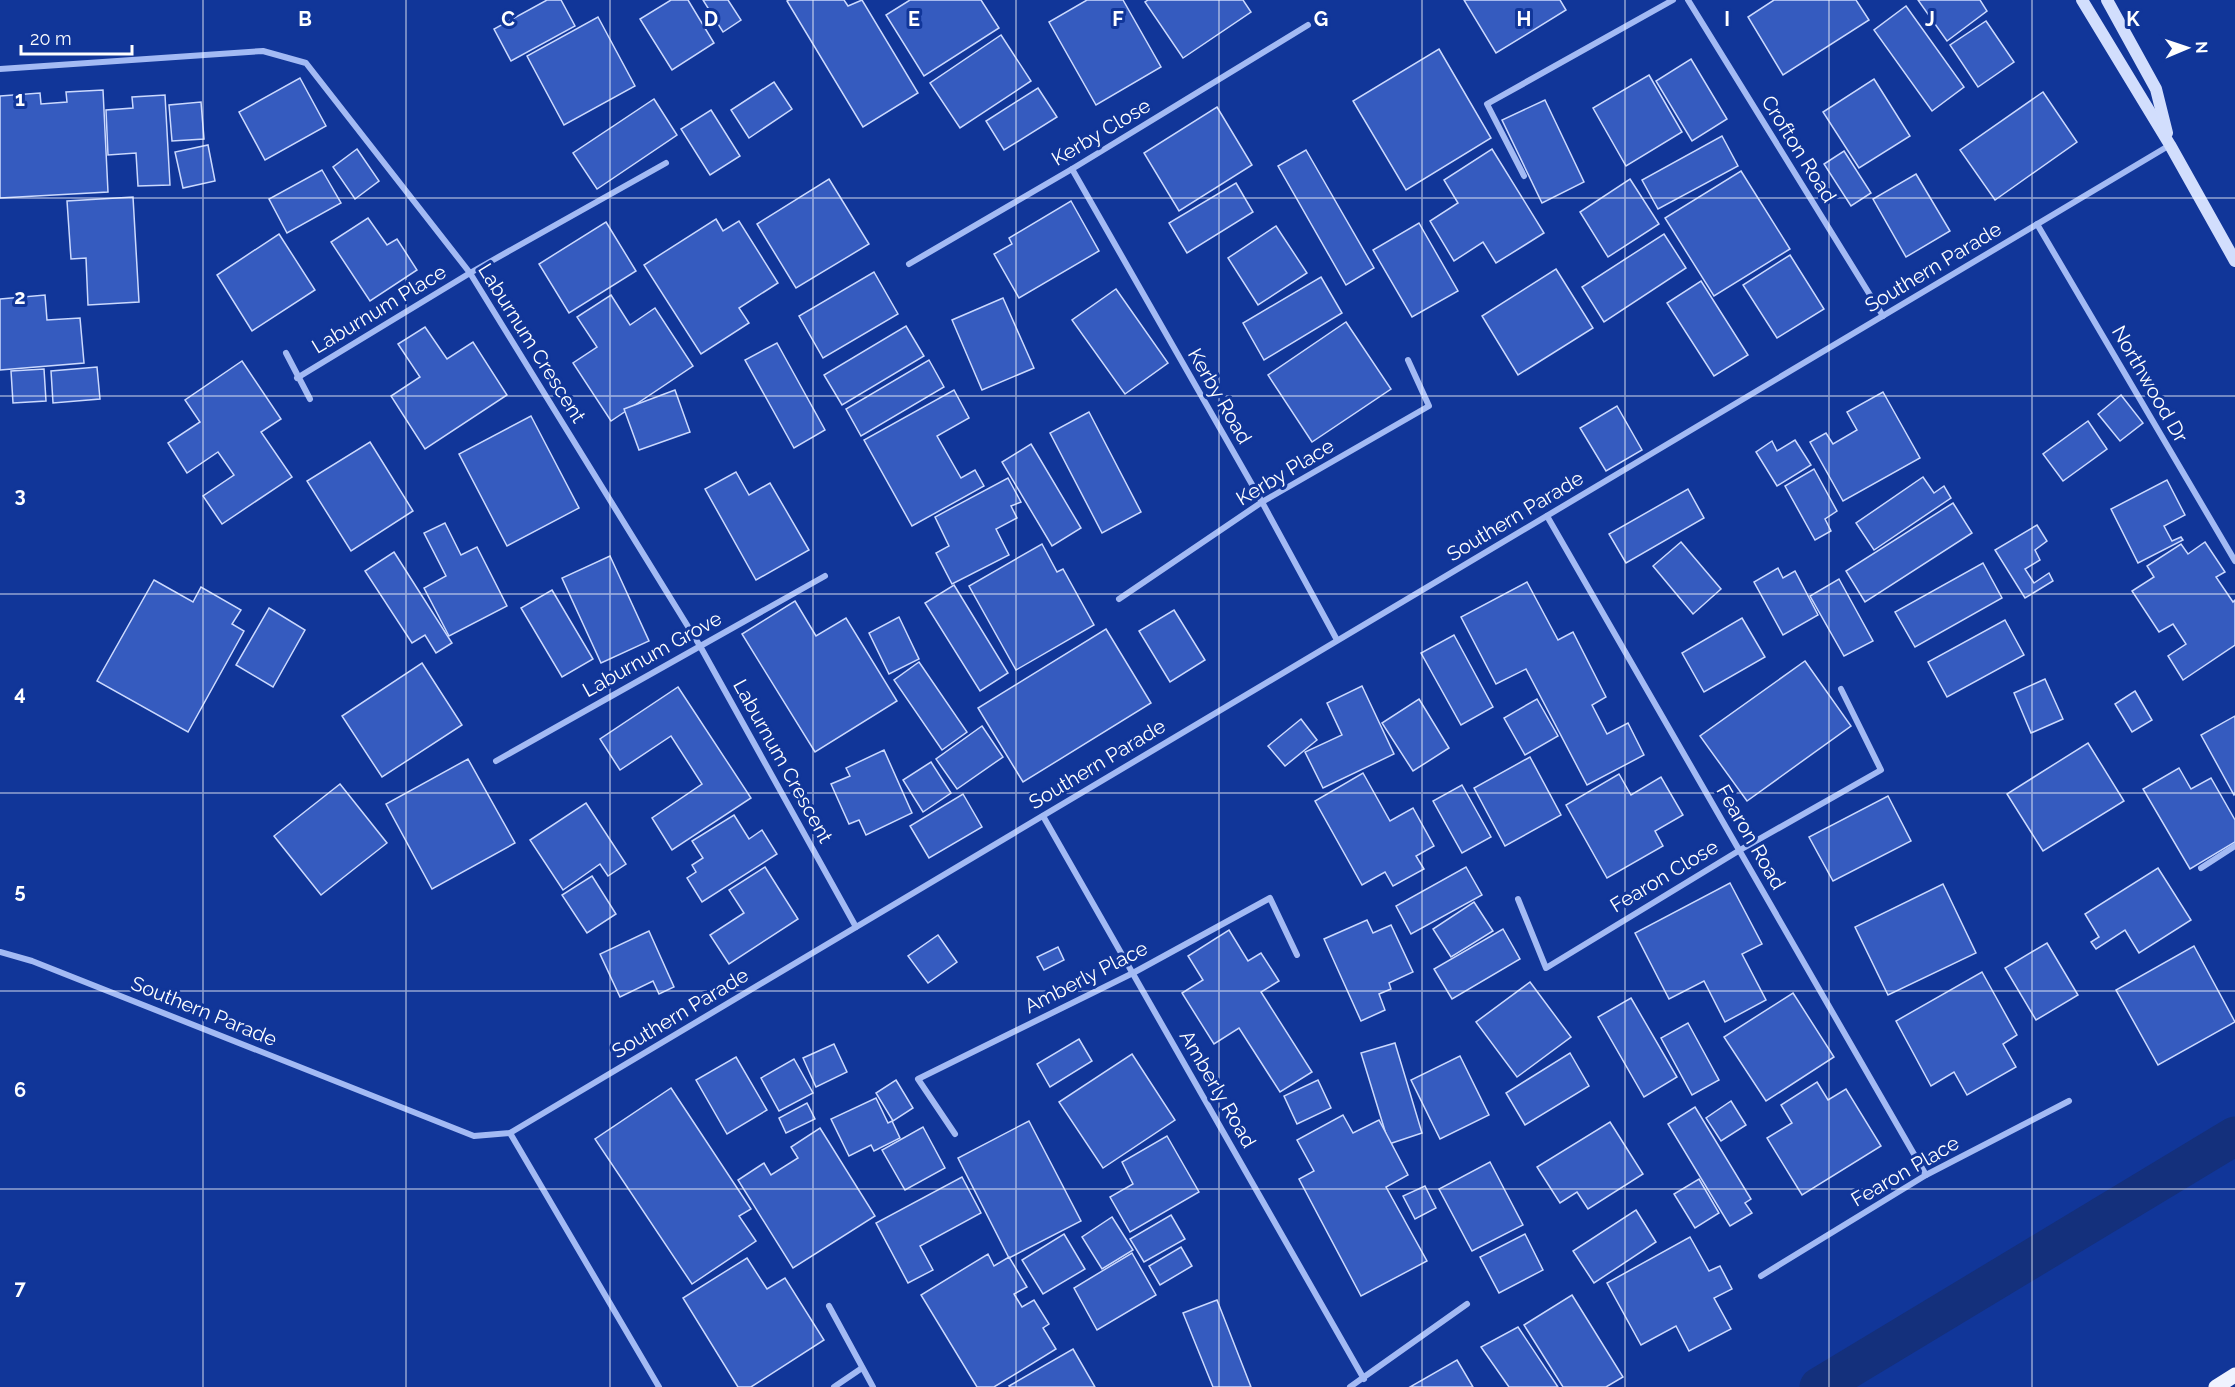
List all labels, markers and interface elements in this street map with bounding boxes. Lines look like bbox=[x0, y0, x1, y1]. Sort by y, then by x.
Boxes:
text: B bbox=[298, 7, 312, 31]
text: C bbox=[501, 7, 515, 31]
text: D bbox=[704, 7, 718, 31]
text: E bbox=[908, 7, 920, 31]
text: F bbox=[1112, 7, 1124, 31]
text: G bbox=[1314, 7, 1328, 31]
text: H bbox=[1517, 7, 1531, 31]
text: I bbox=[1724, 7, 1730, 31]
text: J bbox=[1925, 7, 1935, 31]
text: K bbox=[2126, 7, 2140, 31]
scale bar bbox=[21, 18, 132, 56]
north arrow bbox=[2157, 18, 2217, 78]
text: 20 m bbox=[30, 28, 72, 49]
text: N bbox=[2192, 41, 2211, 54]
text: 1 bbox=[15, 87, 25, 111]
street label: Crofton Road bbox=[1757, 91, 1841, 207]
street label: Kerby Close bbox=[1047, 93, 1155, 171]
street label: Southern Parade bbox=[1860, 217, 2006, 317]
street label: Laburnum Place bbox=[308, 259, 451, 358]
street label: Laburnum Crescent bbox=[473, 259, 591, 427]
text: 2 bbox=[14, 285, 26, 309]
street label: Northwood Dr bbox=[2107, 321, 2193, 447]
street label: Kerby Road bbox=[1183, 344, 1257, 448]
street label: Kerby Place bbox=[1232, 433, 1338, 511]
street label: Southern Parade bbox=[1442, 466, 1588, 566]
text: 3 bbox=[14, 483, 26, 507]
street label: Laburnum Grove bbox=[578, 606, 726, 702]
street label: Laburnum Crescent bbox=[728, 675, 838, 847]
text: 4 bbox=[14, 681, 26, 705]
street label: Southern Parade bbox=[1024, 714, 1170, 814]
street label: Fearon Road bbox=[1711, 780, 1791, 894]
street label: Fearon Close bbox=[1606, 834, 1723, 918]
text: 5 bbox=[14, 879, 26, 903]
street label: Amberly Place bbox=[1020, 936, 1152, 1018]
street label: Southern Parade bbox=[607, 963, 753, 1063]
street label: Southern Parade bbox=[128, 971, 281, 1051]
street label: Amberly Road bbox=[1175, 1026, 1261, 1152]
text: 6 bbox=[14, 1078, 26, 1102]
street label: Fearon Place bbox=[1847, 1130, 1963, 1212]
text: 7 bbox=[14, 1276, 26, 1300]

